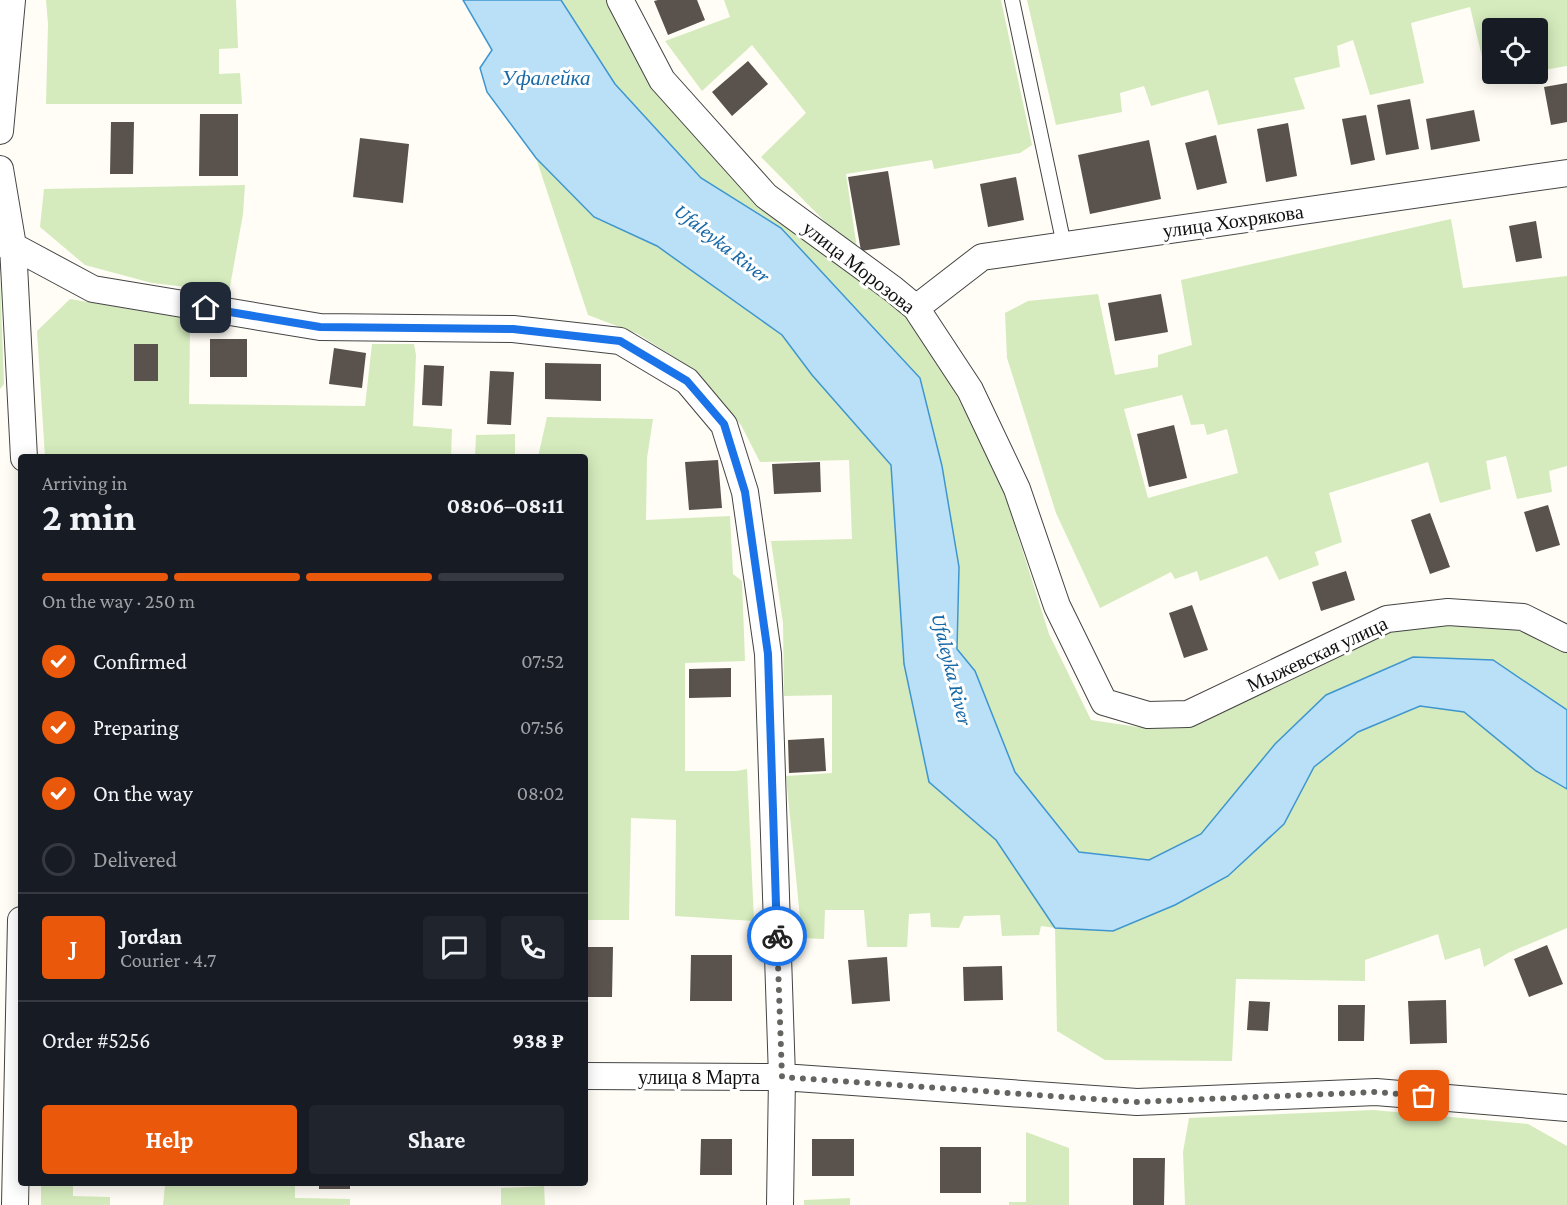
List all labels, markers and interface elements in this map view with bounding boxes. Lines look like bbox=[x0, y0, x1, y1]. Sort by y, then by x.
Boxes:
map controls bbox=[1482, 18, 1548, 84]
button: locate bbox=[1482, 18, 1548, 84]
water label: Уфалейка bbox=[502, 66, 590, 90]
water label: Ufaleyka River bbox=[669, 198, 775, 288]
street label: улица Хохрякова bbox=[1161, 200, 1305, 243]
street label: улица Морозова bbox=[798, 216, 920, 318]
pin bbox=[180, 282, 231, 333]
icon: home bbox=[189, 291, 222, 324]
text: Arriving in bbox=[42, 472, 127, 494]
text: 08:06–08:11 bbox=[447, 493, 564, 518]
text: 2 min bbox=[42, 495, 136, 538]
text: On the way · 250 m bbox=[42, 590, 195, 612]
water label: Ufaleyka River bbox=[927, 611, 978, 728]
street label: Мыжевская улица bbox=[1243, 612, 1391, 697]
icon: check bbox=[42, 645, 75, 678]
text: Confirmed bbox=[93, 649, 187, 674]
text: 07:52 bbox=[521, 650, 564, 672]
icon: check bbox=[42, 711, 75, 744]
text: Preparing bbox=[93, 715, 179, 740]
text: 07:56 bbox=[520, 716, 564, 738]
icon: check bbox=[42, 777, 75, 810]
text: On the way bbox=[93, 781, 193, 806]
text: 08:02 bbox=[517, 782, 564, 804]
text: Delivered bbox=[93, 847, 177, 872]
courier bbox=[747, 906, 807, 966]
button: chat bbox=[423, 916, 486, 979]
button: phone bbox=[501, 916, 564, 979]
icon: bike bbox=[761, 920, 794, 953]
text: Jordan bbox=[120, 924, 182, 949]
text: J bbox=[70, 935, 77, 960]
text: Courier · 4.7 bbox=[120, 949, 216, 971]
text: Order #5256 bbox=[42, 1028, 150, 1053]
text: 938 ₽ bbox=[512, 1028, 564, 1053]
street label: улица 8 Марта bbox=[638, 1066, 760, 1089]
pin bbox=[1398, 1070, 1449, 1121]
icon: bag bbox=[1407, 1079, 1440, 1112]
button: Help bbox=[42, 1105, 297, 1174]
button: Share bbox=[309, 1105, 564, 1174]

